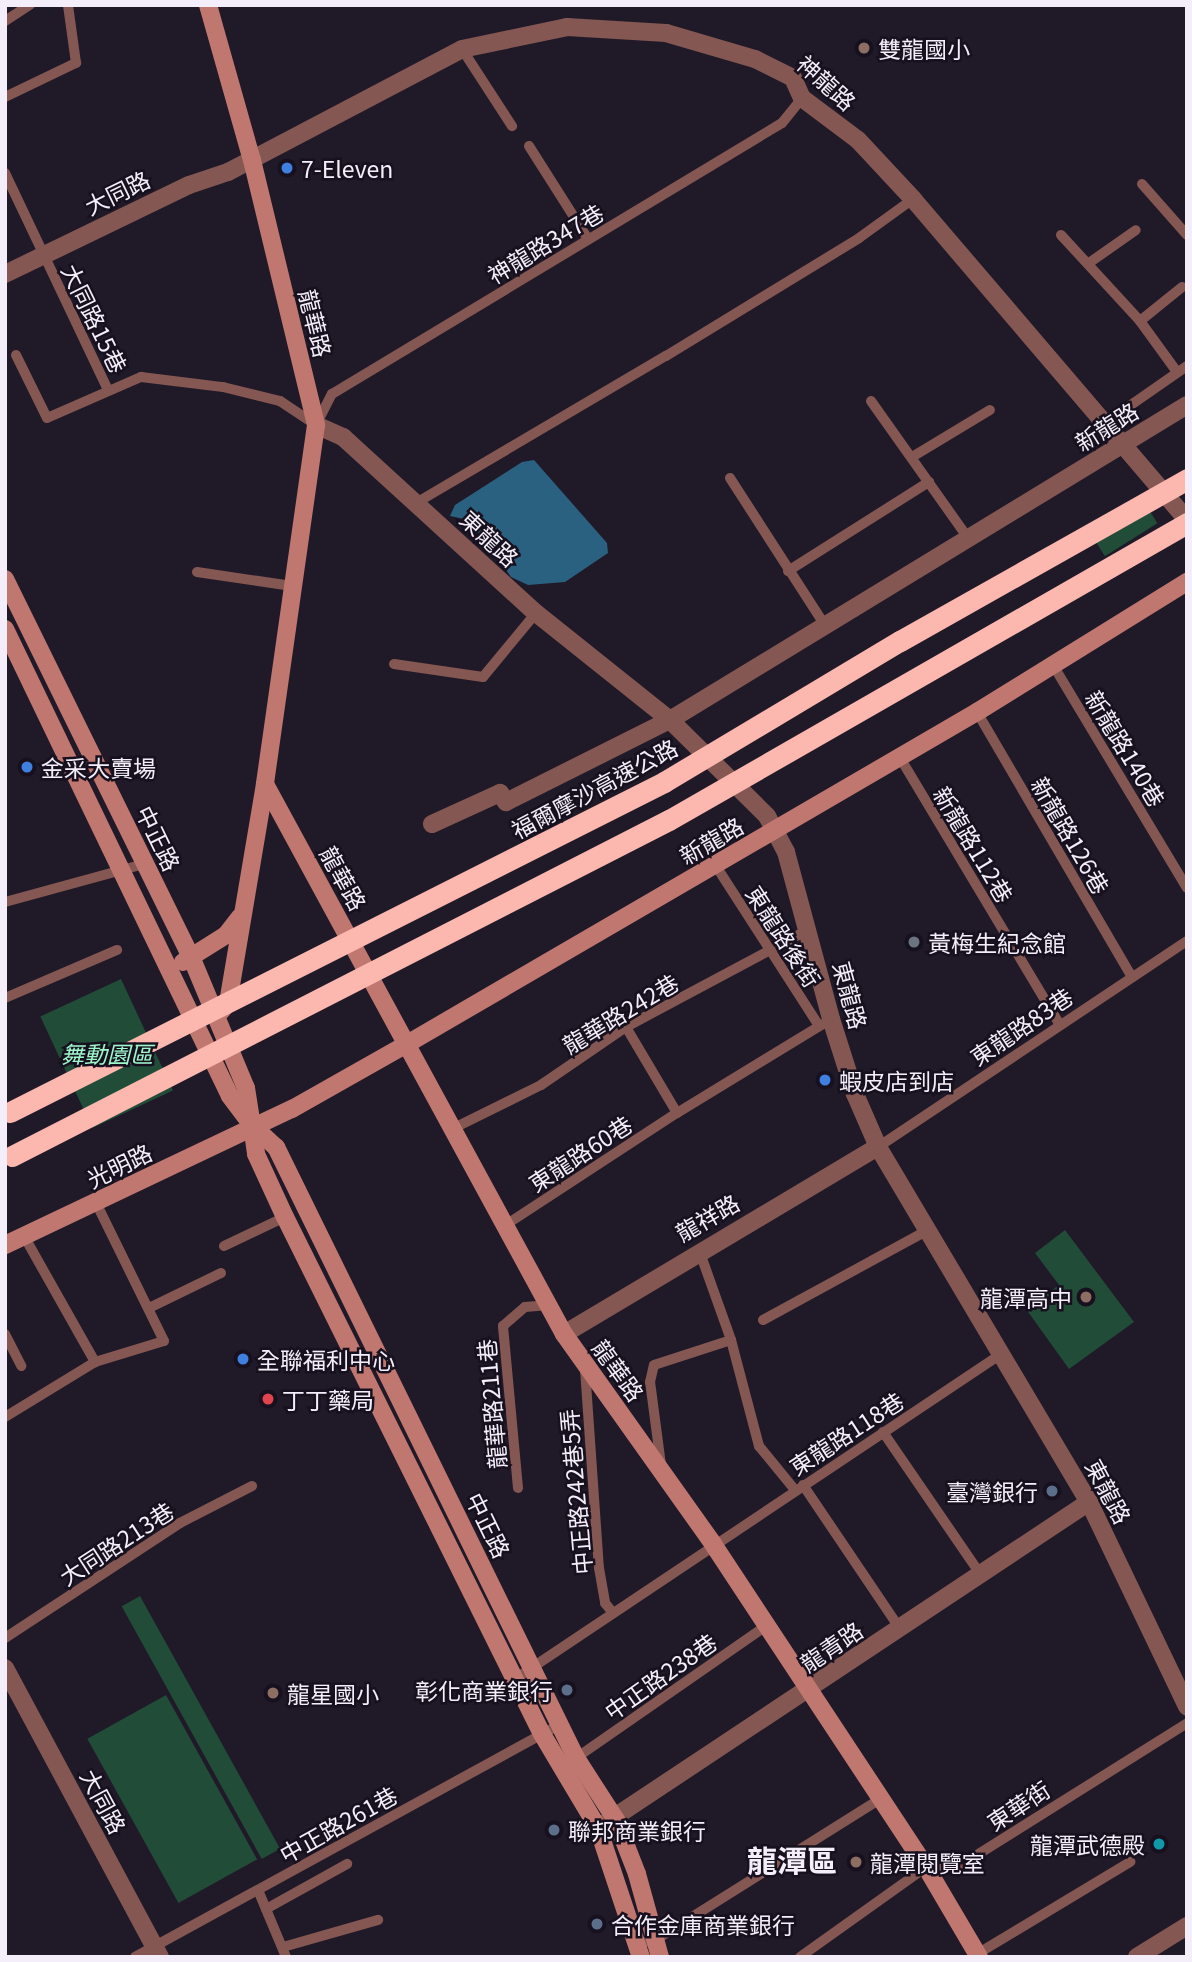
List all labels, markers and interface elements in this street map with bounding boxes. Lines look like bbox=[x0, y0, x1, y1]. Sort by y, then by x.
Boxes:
place label: 雙龍國小 bbox=[878, 34, 970, 62]
marker: 雙龍國小 bbox=[856, 40, 872, 56]
street label: 神龍路 bbox=[792, 49, 862, 115]
place label: 7-Eleven bbox=[301, 154, 393, 182]
marker: 7-Eleven bbox=[279, 160, 295, 176]
street label: 大同路 bbox=[80, 164, 154, 220]
street label: 神龍路347巷 bbox=[482, 198, 608, 288]
street label: 大同路15巷 bbox=[57, 259, 133, 377]
street label: 龍華路 bbox=[294, 286, 338, 360]
street label: 新龍路 bbox=[1069, 396, 1143, 456]
street label: 東龍路 bbox=[455, 504, 525, 572]
street label: 新龍路140巷 bbox=[1081, 685, 1171, 811]
street label: 福爾摩沙高速公路 bbox=[506, 733, 682, 843]
place label: 金采大賣場 bbox=[41, 753, 156, 781]
marker: 金采大賣場 bbox=[19, 759, 35, 775]
street label: 新龍路126巷 bbox=[1026, 772, 1116, 898]
street label: 新龍路112巷 bbox=[929, 781, 1019, 907]
street label: 中正路 bbox=[131, 801, 187, 875]
street label: 新龍路 bbox=[674, 811, 748, 869]
street label: 龍華路 bbox=[315, 841, 373, 915]
street label: 東龍路後街 bbox=[741, 880, 827, 992]
place label: 黃梅生紀念館 bbox=[928, 928, 1066, 956]
marker: 黃梅生紀念館 bbox=[906, 934, 922, 950]
street label: 東龍路 bbox=[829, 958, 873, 1032]
street label: 龍華路242巷 bbox=[557, 968, 683, 1058]
street label: 東龍路83巷 bbox=[965, 982, 1077, 1070]
park label: 舞動園區 bbox=[61, 1039, 153, 1067]
place label: 蝦皮店到店 bbox=[839, 1066, 954, 1094]
marker: 蝦皮店到店 bbox=[817, 1072, 833, 1088]
street label: 東龍路60巷 bbox=[523, 1109, 637, 1197]
street label: 光明路 bbox=[82, 1137, 156, 1193]
street label: 龍祥路 bbox=[670, 1188, 744, 1246]
place label: 龍潭高中 bbox=[980, 1283, 1072, 1311]
marker: 龍潭高中 bbox=[1078, 1289, 1094, 1305]
street label: 龍華路 bbox=[588, 1334, 650, 1406]
street label: 龍華路211巷 bbox=[472, 1338, 510, 1470]
place label: 全聯福利中心 bbox=[257, 1345, 395, 1373]
marker: 全聯福利中心 bbox=[235, 1351, 251, 1367]
place label: 丁丁藥局 bbox=[282, 1385, 374, 1413]
street label: 東龍路118巷 bbox=[784, 1386, 908, 1480]
marker: 丁丁藥局 bbox=[260, 1391, 276, 1407]
street label: 中正路242巷5弄 bbox=[554, 1408, 596, 1576]
street label: 東龍路 bbox=[1081, 1454, 1137, 1528]
place label: 臺灣銀行 bbox=[946, 1477, 1038, 1505]
marker: 臺灣銀行 bbox=[1044, 1483, 1060, 1499]
street label: 中正路 bbox=[461, 1488, 517, 1562]
street label: 大同路213巷 bbox=[54, 1496, 178, 1590]
street label: 龍青路 bbox=[795, 1615, 867, 1677]
street label: 中正路238巷 bbox=[599, 1627, 721, 1725]
place label: 彰化商業銀行 bbox=[415, 1676, 553, 1704]
place label: 龍星國小 bbox=[287, 1679, 379, 1707]
marker: 彰化商業銀行 bbox=[559, 1682, 575, 1698]
marker: 龍星國小 bbox=[265, 1685, 281, 1701]
street label: 大同路 bbox=[76, 1764, 132, 1838]
street label: 東華街 bbox=[982, 1775, 1054, 1835]
street label: 中正路261巷 bbox=[274, 1780, 402, 1868]
place label: 聯邦商業銀行 bbox=[568, 1816, 706, 1844]
marker: 聯邦商業銀行 bbox=[546, 1822, 562, 1838]
place label: 龍潭武德殿 bbox=[1030, 1830, 1145, 1858]
marker: 龍潭武德殿 bbox=[1151, 1836, 1167, 1852]
district label: 龍潭區 bbox=[747, 1841, 837, 1877]
place label: 龍潭閱覽室 bbox=[870, 1848, 985, 1876]
marker: 龍潭閱覽室 bbox=[848, 1854, 864, 1870]
place label: 合作金庫商業銀行 bbox=[611, 1910, 795, 1938]
marker: 合作金庫商業銀行 bbox=[589, 1916, 605, 1932]

